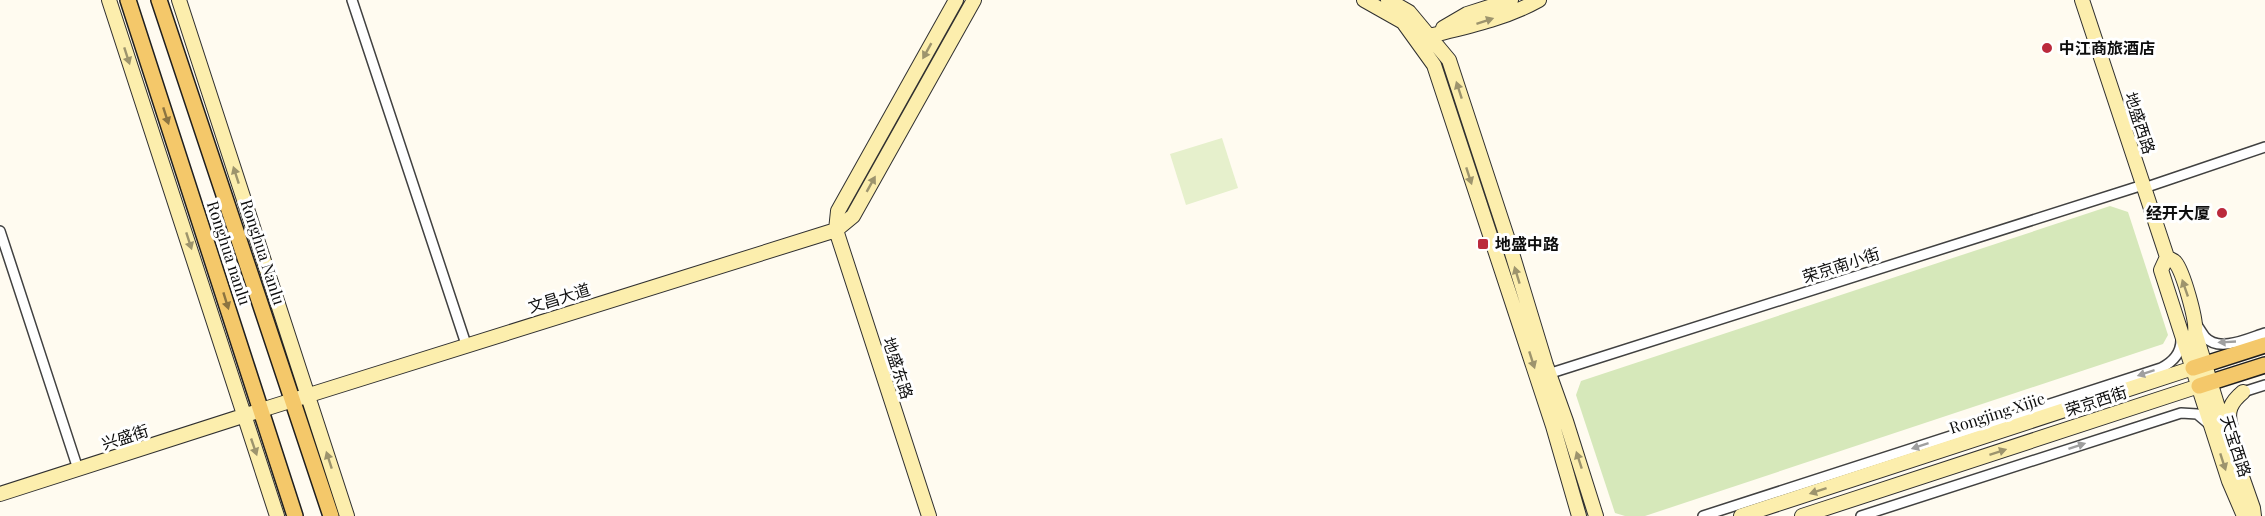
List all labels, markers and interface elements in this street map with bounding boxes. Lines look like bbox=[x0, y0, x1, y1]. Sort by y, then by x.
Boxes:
one-way arrow bbox=[1476, 16, 1494, 26]
place label: 中江商旅酒店 bbox=[2059, 37, 2155, 58]
marker: 中江商旅酒店 bbox=[2040, 41, 2054, 55]
one-way arrow bbox=[922, 43, 932, 60]
one-way arrow bbox=[123, 47, 133, 65]
one-way arrow bbox=[1454, 80, 1463, 98]
street label: 地盛西路 bbox=[2121, 89, 2160, 157]
one-way arrow bbox=[162, 107, 171, 125]
one-way arrow bbox=[231, 166, 240, 184]
one-way arrow bbox=[1465, 167, 1475, 185]
one-way arrow bbox=[866, 175, 876, 192]
street label: Ronghua Nanlu bbox=[237, 196, 290, 307]
street label: Ronghua nanlu bbox=[203, 198, 256, 308]
place label: 经开大厦 bbox=[2146, 202, 2210, 223]
marker: 经开大厦 bbox=[2215, 206, 2229, 220]
one-way arrow bbox=[184, 232, 194, 250]
place label: 地盛中路 bbox=[1495, 233, 1559, 254]
marker: 地盛中路 bbox=[1476, 237, 1490, 251]
street label: 荣京南小街 bbox=[1800, 242, 1882, 287]
one-way arrow bbox=[1512, 266, 1522, 284]
street label: 文昌大道 bbox=[525, 278, 593, 317]
one-way arrow bbox=[2180, 279, 2190, 297]
one-way arrow bbox=[222, 292, 231, 310]
street label: 地盛东路 bbox=[879, 334, 918, 402]
one-way arrow bbox=[2218, 338, 2237, 347]
one-way arrow bbox=[1528, 351, 1537, 369]
one-way arrow bbox=[2137, 368, 2155, 378]
street label: 荣京西街 bbox=[2062, 381, 2130, 420]
street label: Rongjing Xijie bbox=[1946, 387, 2047, 438]
street label: 天宝西路 bbox=[2217, 412, 2256, 480]
street label: 兴盛街 bbox=[99, 419, 151, 454]
one-way arrow bbox=[249, 438, 259, 456]
one-way arrow bbox=[1911, 441, 1929, 451]
one-way arrow bbox=[2068, 441, 2086, 451]
one-way arrow bbox=[1989, 447, 2007, 456]
one-way arrow bbox=[324, 451, 333, 469]
one-way arrow bbox=[1574, 451, 1584, 469]
one-way arrow bbox=[2219, 453, 2228, 471]
one-way arrow bbox=[1809, 487, 1827, 496]

